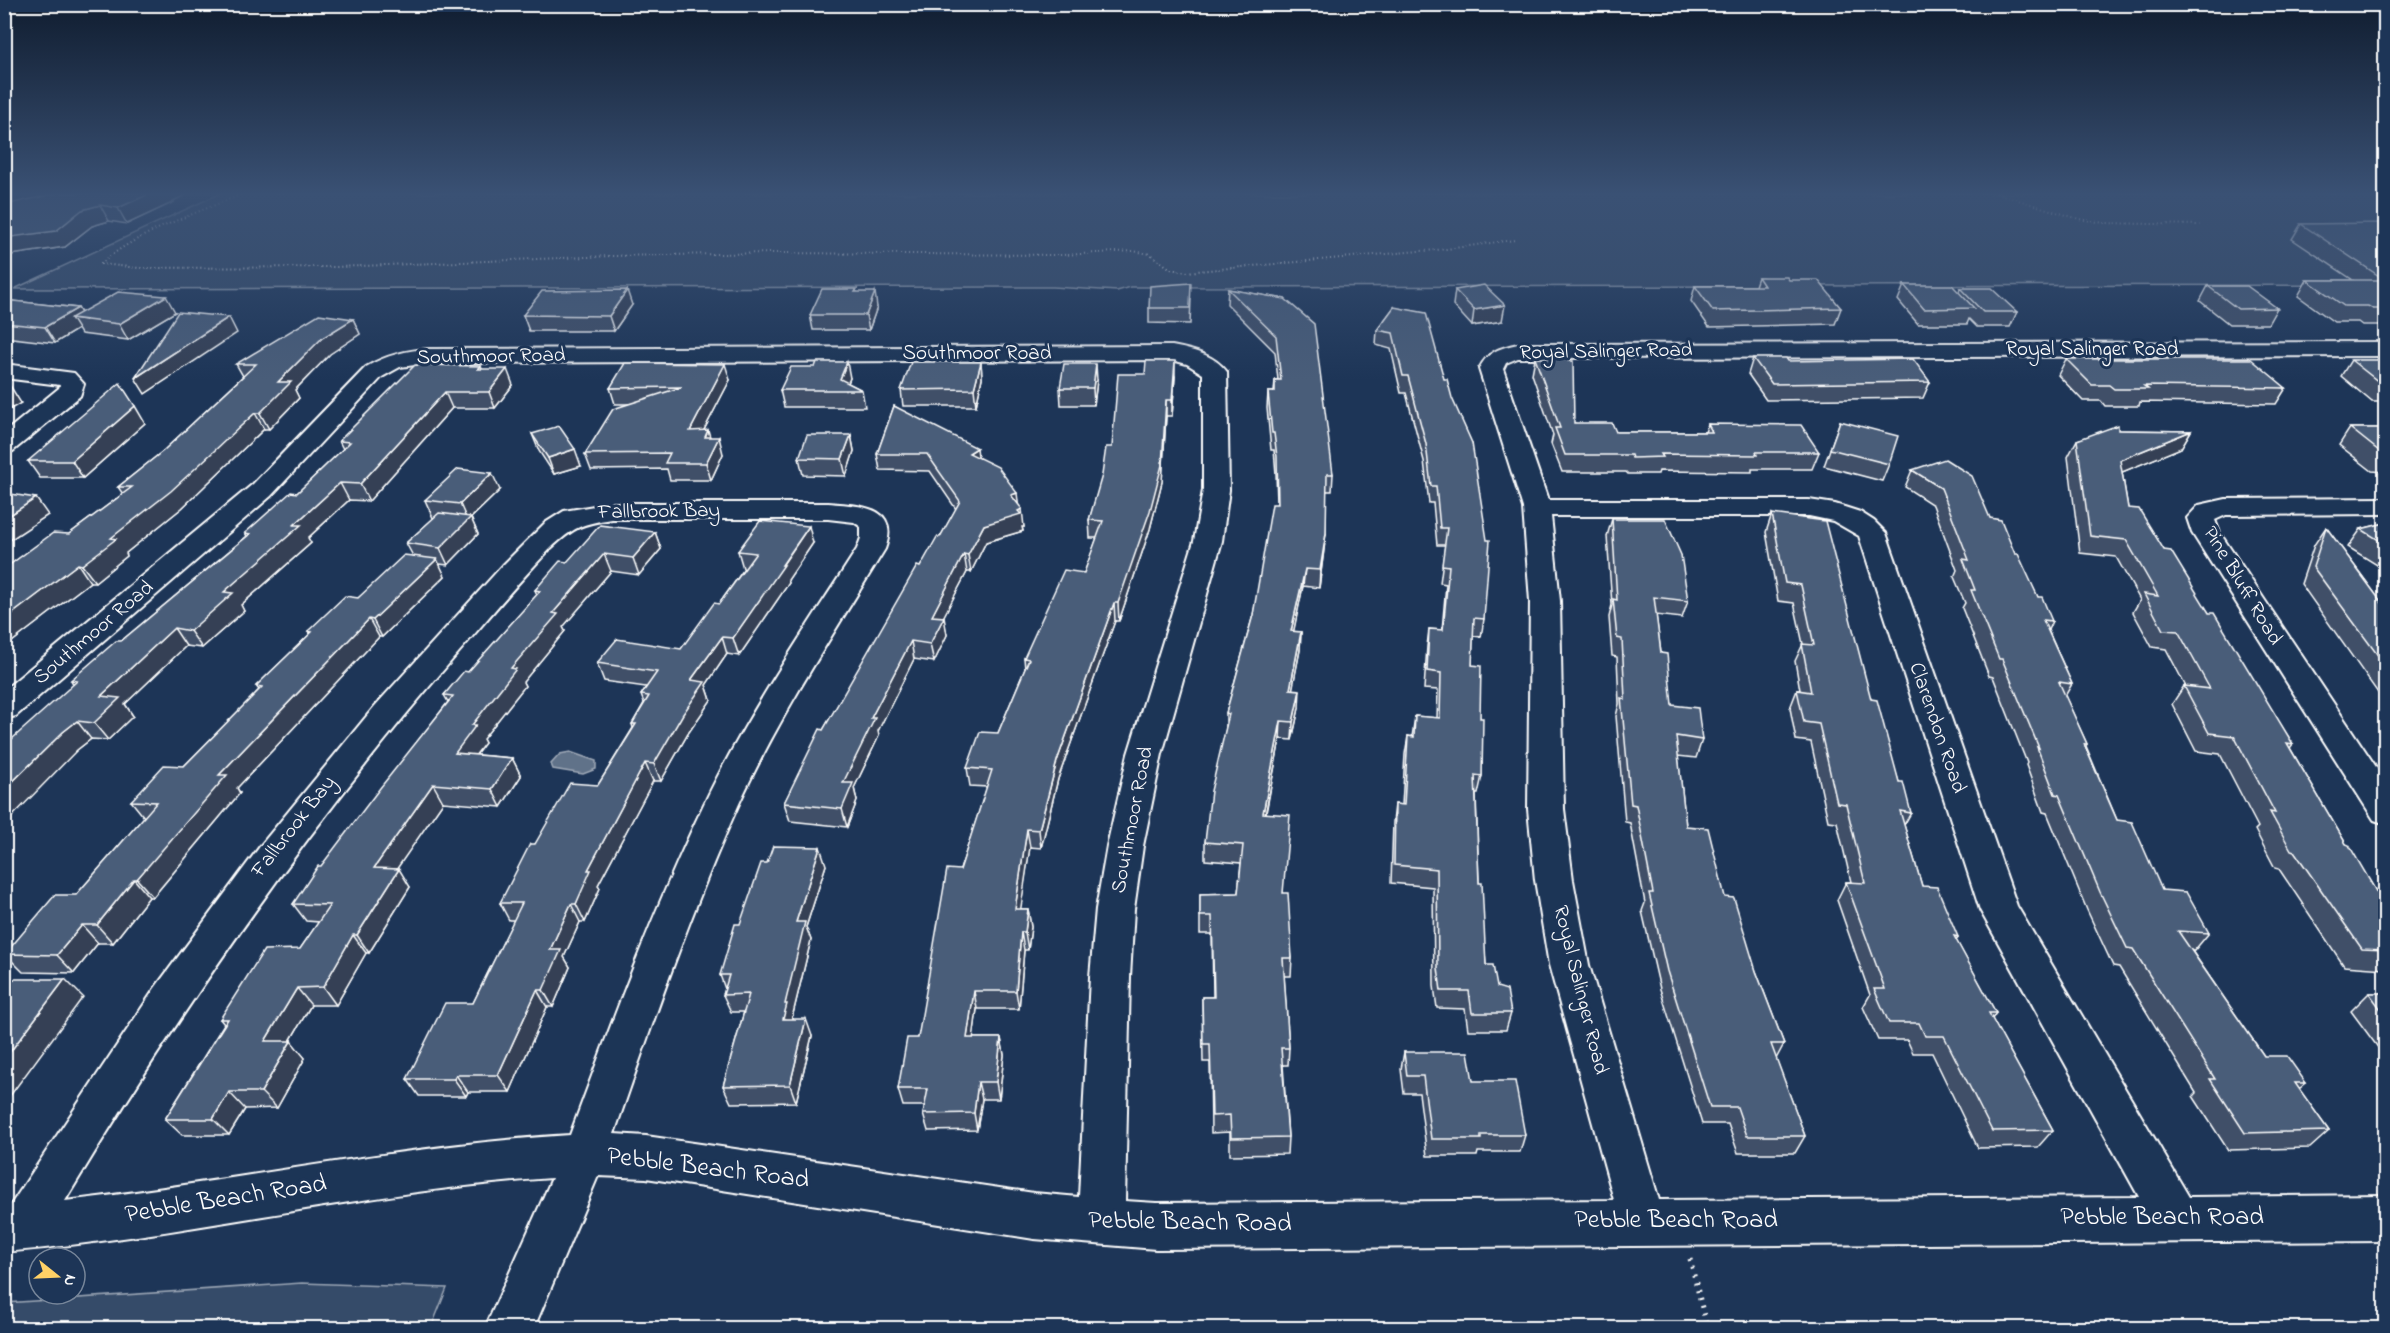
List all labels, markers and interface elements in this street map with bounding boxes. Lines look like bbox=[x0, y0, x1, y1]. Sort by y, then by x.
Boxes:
street label: Royal Salinger Road bbox=[1519, 335, 1693, 371]
street label: Royal Salinger Road bbox=[2005, 335, 2179, 367]
street label: Southmoor Road bbox=[903, 339, 1052, 369]
street label: Southmoor Road bbox=[416, 341, 566, 373]
street label: Fallbrook Bay bbox=[597, 496, 720, 530]
street label: Pine Bluff Road bbox=[2195, 521, 2289, 651]
street label: Southmoor Road bbox=[27, 574, 161, 692]
street label: Clarendon Road bbox=[1901, 659, 1973, 798]
street label: Southmoor Road bbox=[1104, 744, 1162, 896]
street label: Fallbrook Bay bbox=[244, 770, 345, 886]
street label: Royal Salinger Road bbox=[1543, 902, 1616, 1078]
street label: Pebble Beach Road bbox=[605, 1138, 812, 1200]
street label: Pebble Beach Road bbox=[122, 1165, 330, 1235]
street label: Pebble Beach Road bbox=[2060, 1199, 2264, 1237]
street label: Pebble Beach Road bbox=[1088, 1202, 1293, 1244]
street label: Pebble Beach Road bbox=[1574, 1202, 1778, 1240]
north arrow bbox=[27, 1246, 87, 1306]
text: N bbox=[56, 1271, 82, 1289]

